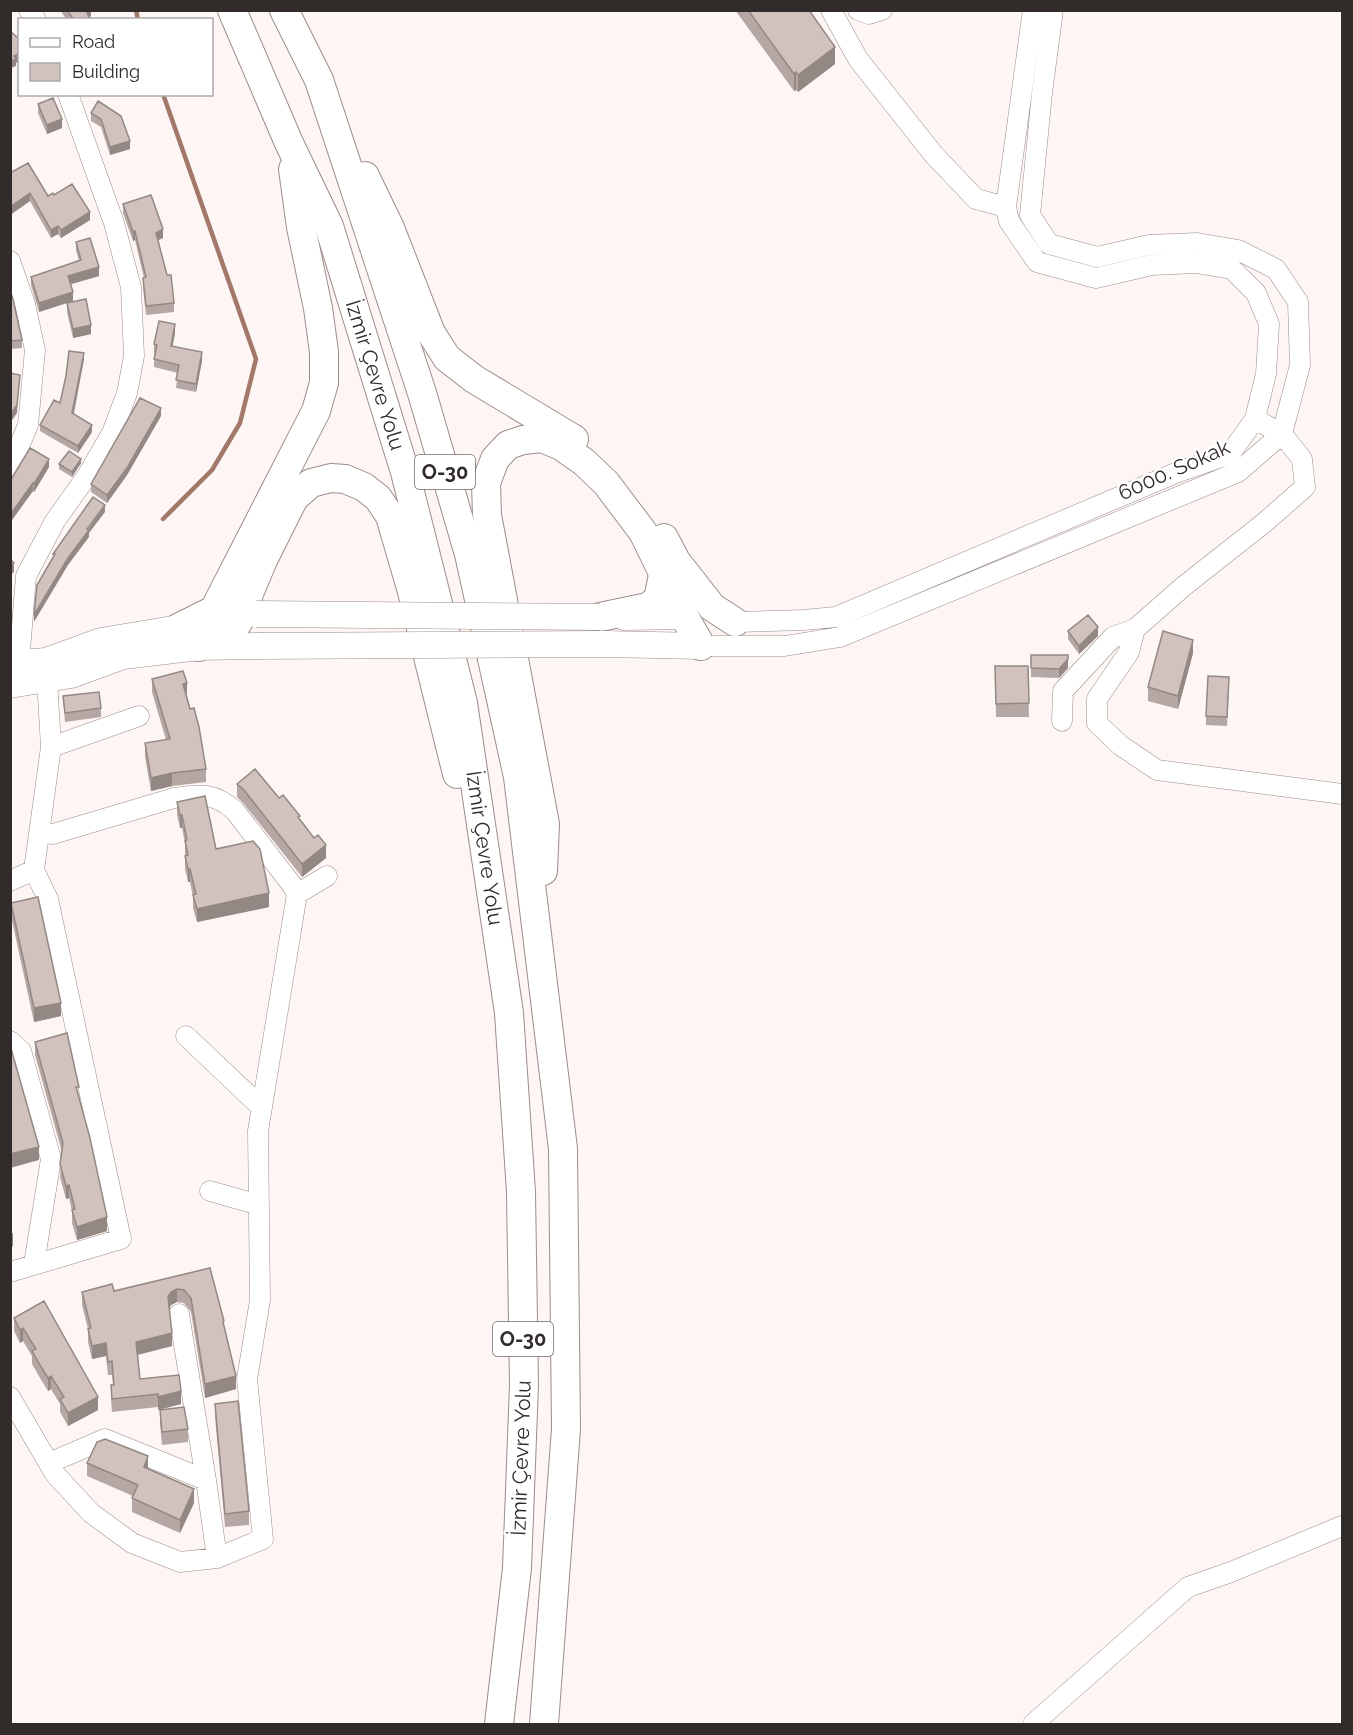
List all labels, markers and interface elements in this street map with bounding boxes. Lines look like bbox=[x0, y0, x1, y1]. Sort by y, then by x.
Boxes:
legend bbox=[18, 18, 213, 96]
text: Road bbox=[72, 31, 115, 52]
text: Building bbox=[72, 61, 140, 82]
street label: İzmir Çevre Yolu bbox=[341, 297, 411, 453]
street label: 6000. Sokak bbox=[1114, 434, 1233, 505]
road number: O-30 bbox=[415, 455, 475, 489]
street label: İzmir Çevre Yolu bbox=[461, 769, 509, 927]
road number: O-30 bbox=[493, 1322, 553, 1356]
street label: İzmir Çevre Yolu bbox=[505, 1380, 536, 1536]

